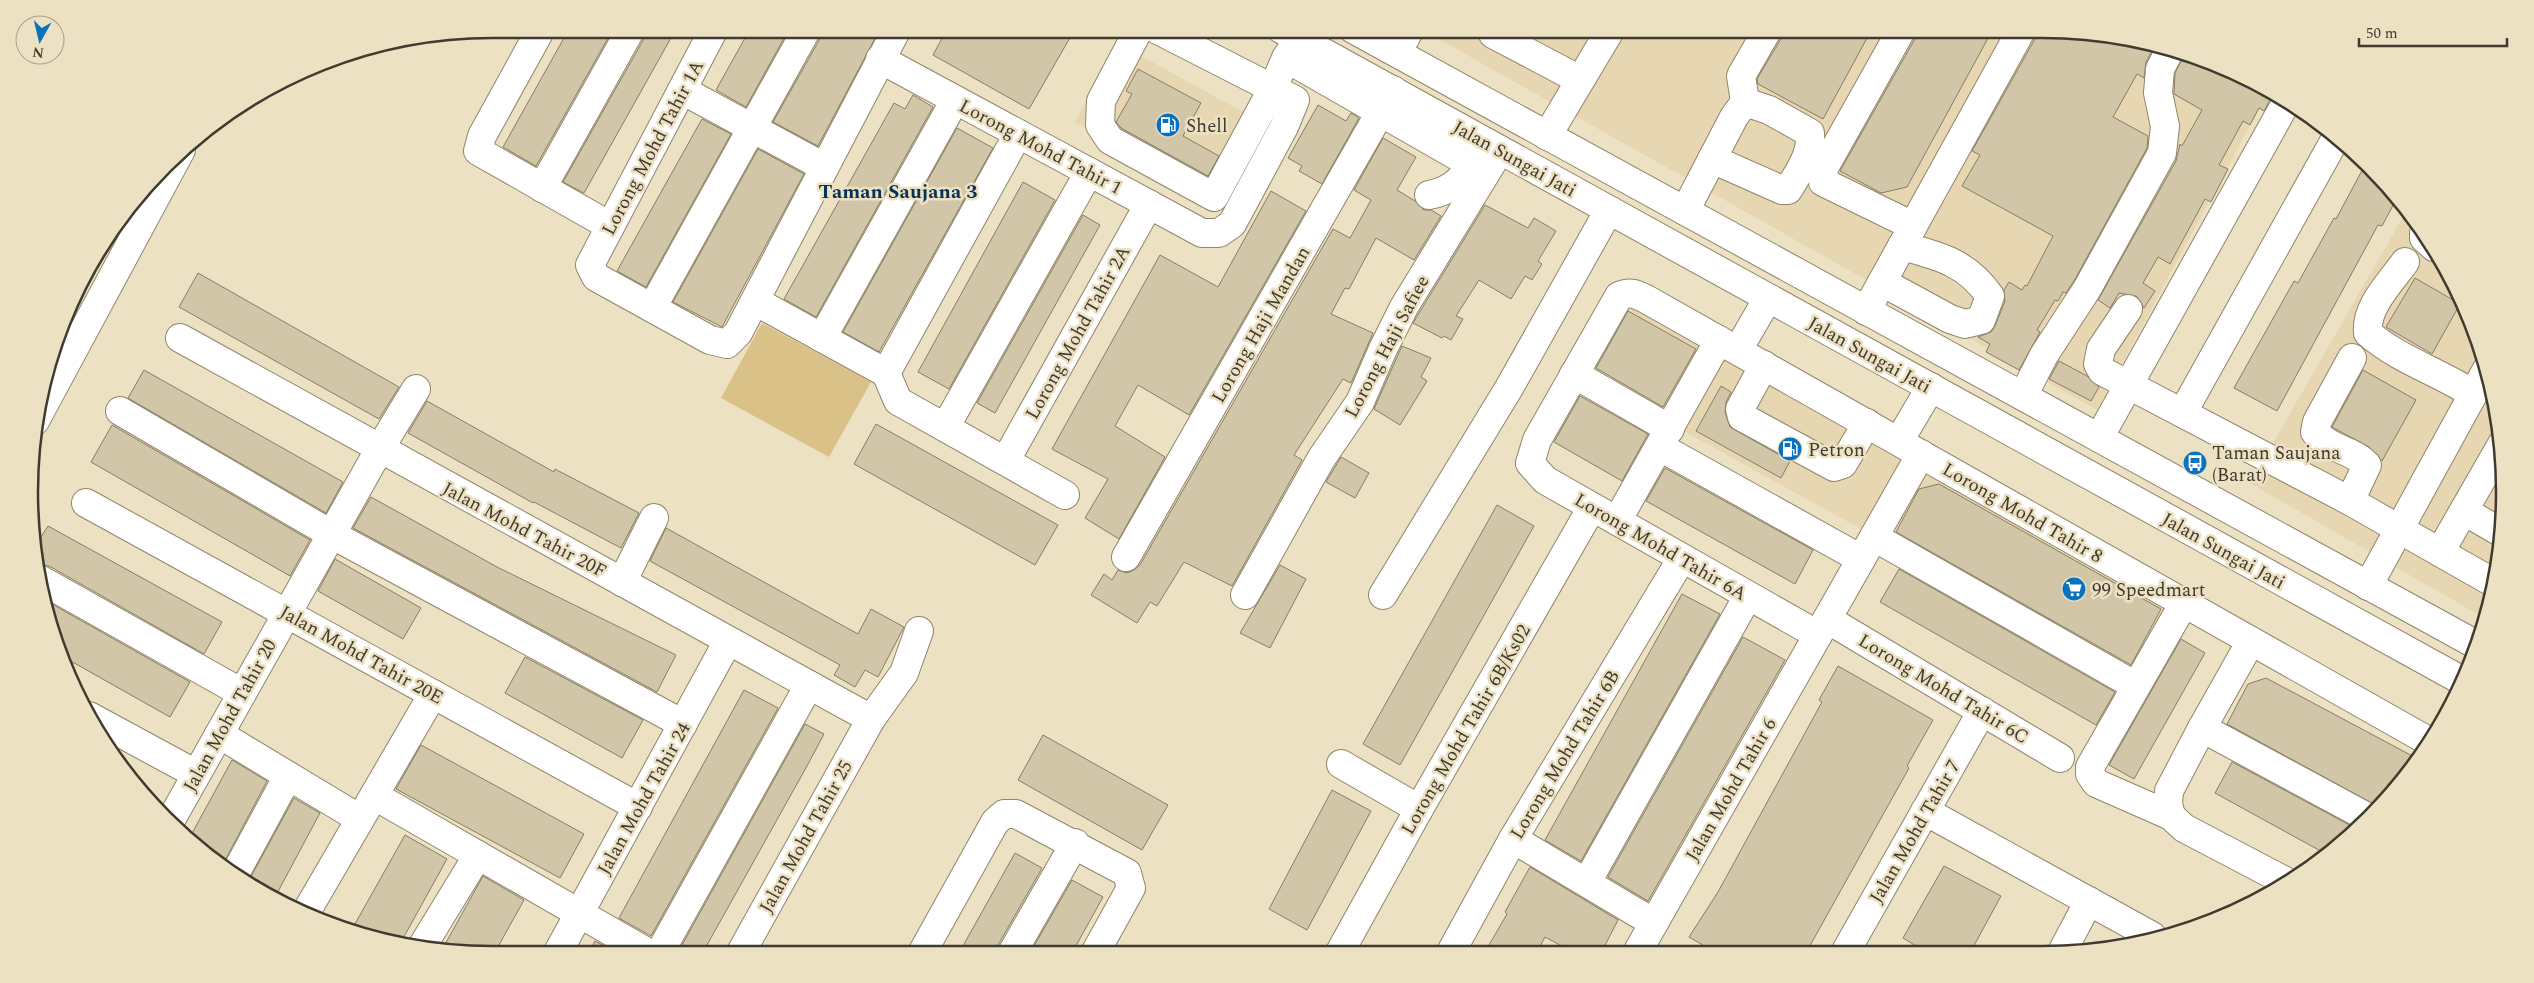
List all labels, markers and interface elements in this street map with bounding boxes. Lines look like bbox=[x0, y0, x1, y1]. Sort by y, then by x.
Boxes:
north arrow bbox=[15, 15, 65, 65]
scale bar bbox=[2359, 15, 2506, 47]
text: 50 m bbox=[2366, 22, 2398, 45]
text: N bbox=[31, 41, 45, 64]
street label: Lorong Mohd Tahir 1A bbox=[595, 55, 712, 241]
street label: Lorong Mohd Tahir 1 bbox=[954, 92, 1127, 203]
fuel station icon: Shell bbox=[1155, 112, 1181, 138]
place label: Shell bbox=[1186, 112, 1228, 141]
street label: Jalan Sungai Jati bbox=[1447, 113, 1581, 205]
district label: Taman Saujana 3 bbox=[819, 177, 977, 207]
street label: Lorong Mohd Tahir 2A bbox=[1018, 240, 1138, 425]
street label: Lorong Haji Mandan bbox=[1204, 241, 1318, 409]
street label: Lorong Haji Safiee bbox=[1337, 270, 1437, 423]
street label: Jalan Sungai Jati bbox=[1802, 309, 1936, 401]
fuel station icon: Petron bbox=[1777, 436, 1803, 462]
place label: Petron bbox=[1808, 436, 1865, 465]
place label: Taman Saujana (Barat) bbox=[2212, 439, 2341, 490]
bus stop icon: Taman Saujana (Barat) bbox=[2182, 450, 2208, 476]
street label: Lorong Mohd Tahir 8 bbox=[1937, 455, 2108, 571]
street label: Jalan Mohd Tahir 20F bbox=[437, 475, 612, 586]
street label: Lorong Mohd Tahir 6A bbox=[1568, 486, 1752, 609]
street label: Jalan Sungai Jati bbox=[2156, 505, 2290, 597]
supermarket icon: 99 Speedmart bbox=[2061, 576, 2087, 602]
place label: 99 Speedmart bbox=[2092, 576, 2206, 605]
street label: Jalan Mohd Tahir 20E bbox=[274, 598, 449, 712]
street label: Lorong Mohd Tahir 6B/Ks02 bbox=[1394, 619, 1539, 840]
street label: Lorong Mohd Tahir 6C bbox=[1852, 627, 2034, 752]
street label: Jalan Mohd Tahir 20 bbox=[176, 634, 284, 798]
street label: Lorong Mohd Tahir 6B bbox=[1503, 664, 1628, 845]
street label: Jalan Mohd Tahir 6 bbox=[1678, 713, 1784, 867]
street label: Jalan Mohd Tahir 24 bbox=[590, 716, 699, 881]
street label: Jalan Mohd Tahir 25 bbox=[752, 755, 860, 919]
street label: Jalan Mohd Tahir 7 bbox=[1862, 755, 1968, 909]

